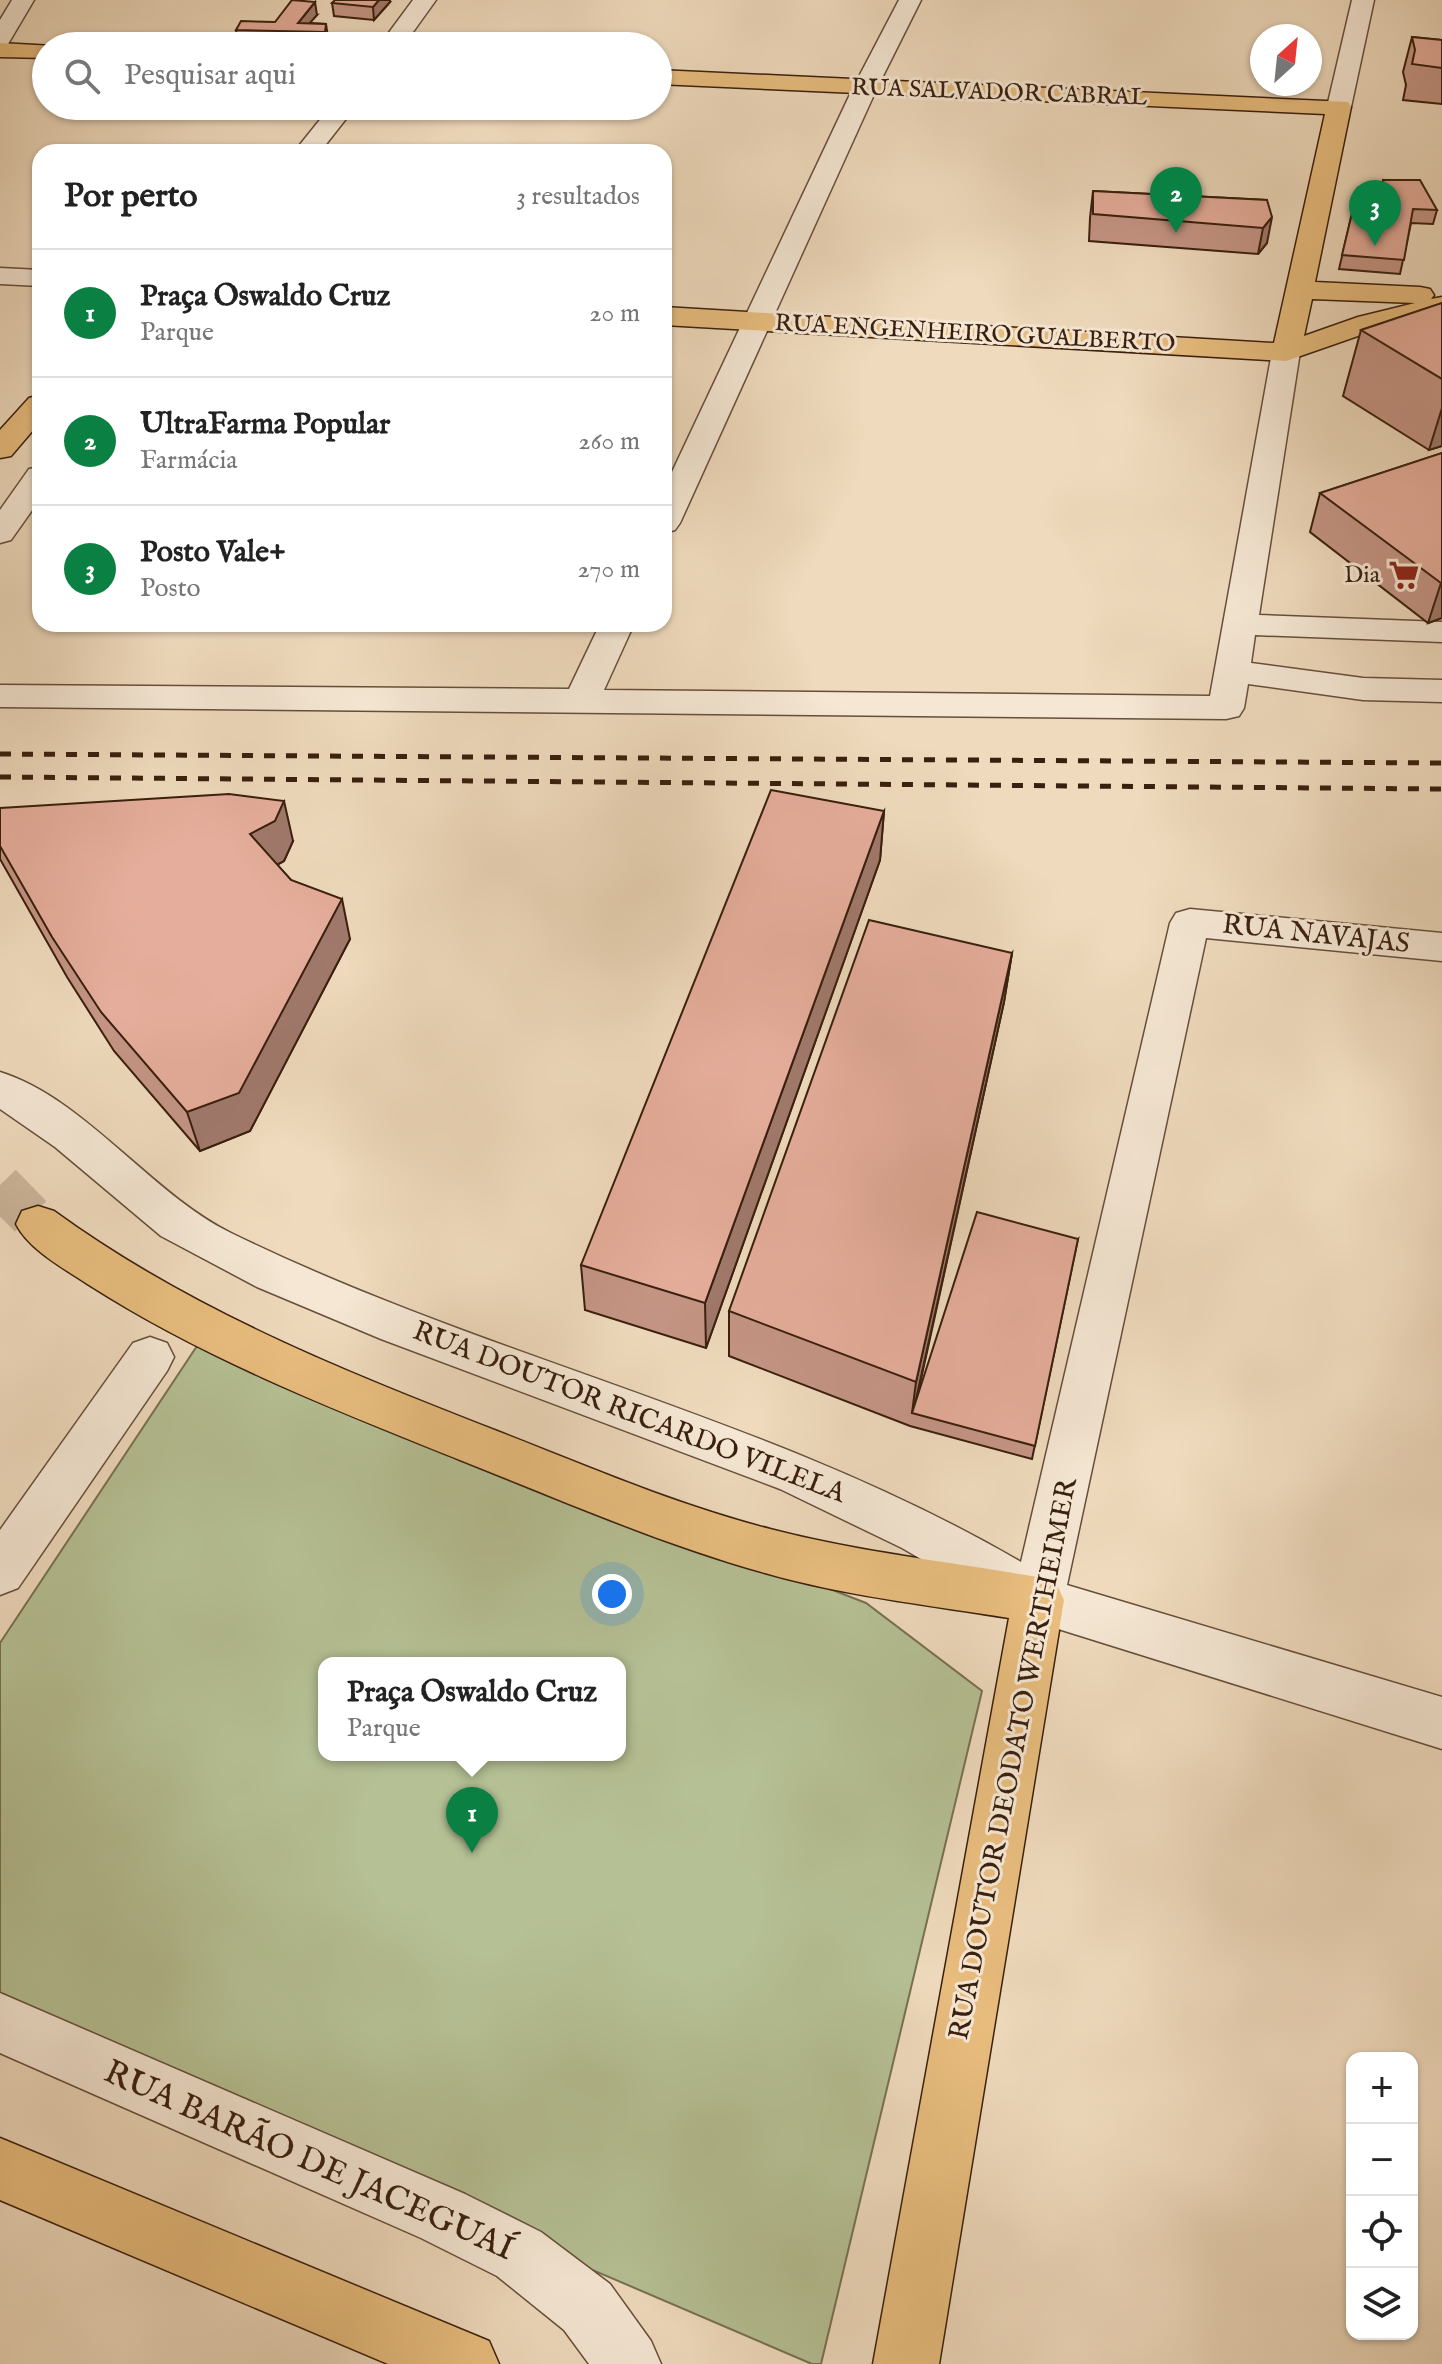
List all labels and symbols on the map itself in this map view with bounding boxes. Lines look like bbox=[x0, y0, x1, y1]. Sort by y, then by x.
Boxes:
north arrow bbox=[1250, 24, 1322, 96]
street label: RUA SALVADOR CABRAL bbox=[850, 72, 1149, 114]
pin: 2 bbox=[1150, 167, 1202, 233]
pin: 3 bbox=[1349, 180, 1401, 246]
street label: RUA ENGENHEIRO GUALBERTO bbox=[774, 308, 1176, 360]
supermarket icon: Dia bbox=[1387, 558, 1421, 592]
place label: Dia bbox=[1344, 560, 1381, 591]
street label: RUA NAVAJAS bbox=[1220, 908, 1412, 962]
street label: RUA DOUTOR RICARDO VILELA bbox=[408, 1314, 851, 1512]
street label: RUA DOUTOR DEODATO WERTHEIMER bbox=[942, 1474, 1086, 2043]
your location bbox=[592, 1574, 632, 1614]
pin: 1 bbox=[446, 1787, 498, 1853]
street label: RUA BARÃO DE JACEGUAÍ bbox=[97, 2050, 522, 2272]

